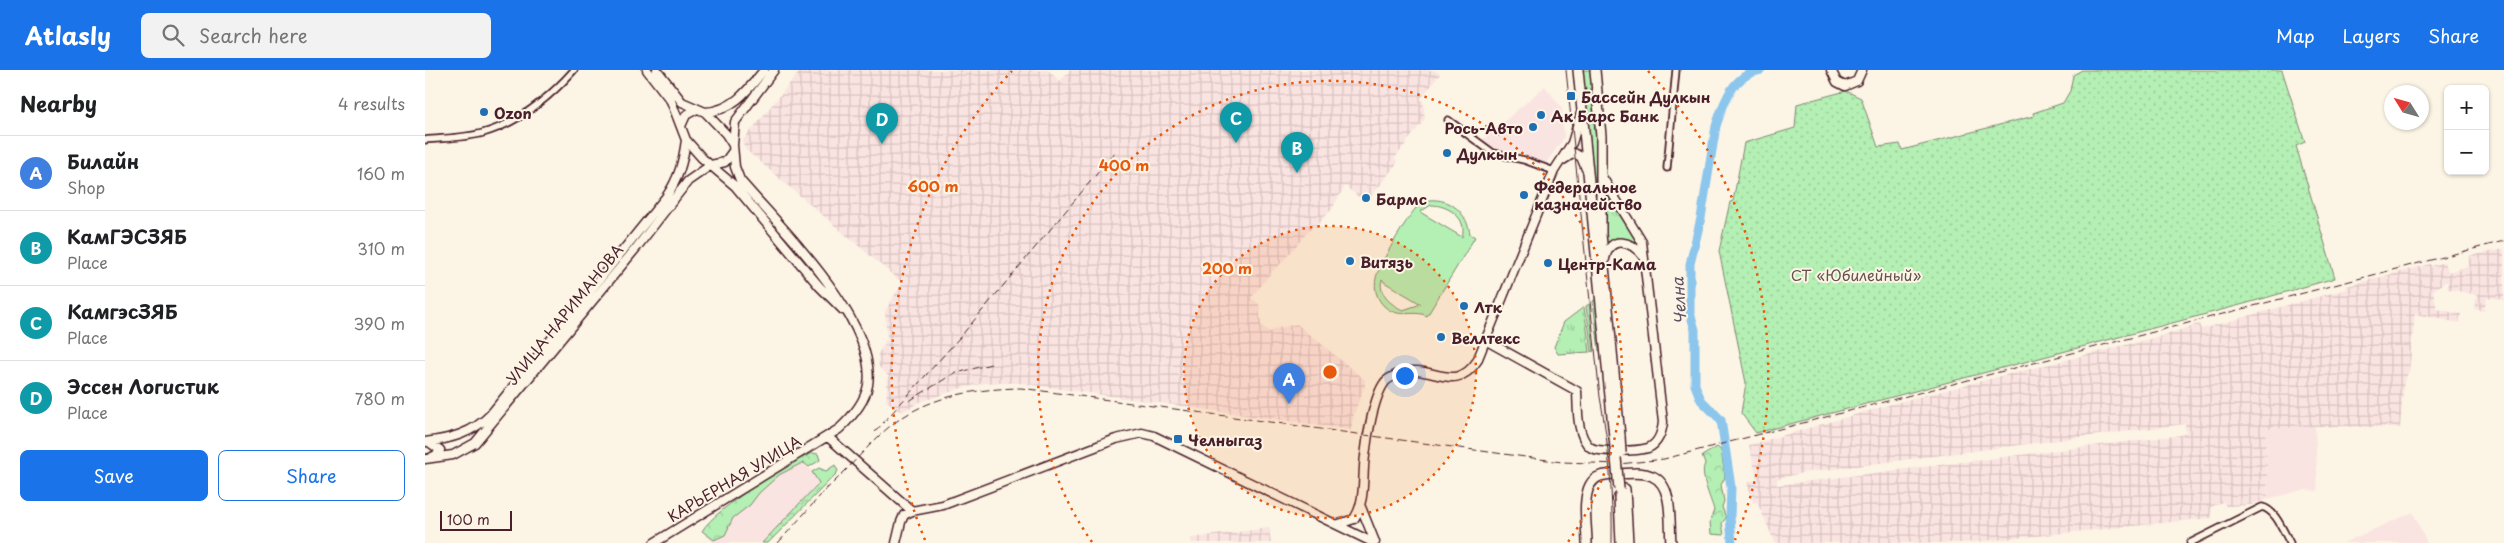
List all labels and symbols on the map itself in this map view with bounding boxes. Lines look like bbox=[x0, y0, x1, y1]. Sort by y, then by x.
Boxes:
place label: Бассейн Дулкын bbox=[1581, 85, 1711, 108]
north arrow bbox=[2384, 85, 2429, 130]
marker: Бассейн Дулкын bbox=[1565, 90, 1577, 102]
place label: Ozon bbox=[494, 101, 532, 124]
pin: C bbox=[1220, 102, 1252, 143]
pin: D bbox=[866, 103, 898, 144]
place label: Ак Барс Банк bbox=[1551, 104, 1659, 127]
marker: Ozon bbox=[478, 106, 490, 118]
marker: Ак Барс Банк bbox=[1535, 109, 1547, 121]
place label: Рось-Авто bbox=[1444, 116, 1523, 139]
marker: Рось-Авто bbox=[1527, 121, 1539, 133]
pin: B bbox=[1281, 132, 1313, 173]
place label: Дулкын bbox=[1456, 142, 1518, 165]
marker: Дулкын bbox=[1441, 147, 1453, 159]
text: 400 m bbox=[1099, 153, 1149, 176]
text: 600 m bbox=[907, 174, 959, 197]
place label: Федеральное казначейство bbox=[1534, 175, 1642, 215]
place label: Бармс bbox=[1376, 187, 1427, 210]
marker: Федеральное казначейство bbox=[1518, 189, 1530, 201]
marker: Бармс bbox=[1360, 192, 1372, 204]
street label: УЛИЦА НАРИМАНОВА bbox=[500, 239, 628, 389]
place label: Витязь bbox=[1360, 250, 1413, 273]
place label: Центр-Кама bbox=[1558, 252, 1657, 275]
marker: Витязь bbox=[1344, 255, 1356, 267]
text: 200 m bbox=[1202, 256, 1252, 279]
marker: Центр-Кама bbox=[1542, 257, 1554, 269]
park label: СТ «Юбилейный» bbox=[1791, 263, 1922, 286]
water label: Челна bbox=[1664, 275, 1692, 326]
place label: Лтк bbox=[1474, 295, 1502, 318]
marker: Лтк bbox=[1458, 300, 1470, 312]
place label: Веллтекс bbox=[1451, 326, 1520, 349]
marker: Веллтекс bbox=[1435, 331, 1447, 343]
pin: A bbox=[1273, 363, 1305, 404]
centre of rings bbox=[1321, 363, 1339, 381]
your location bbox=[1392, 363, 1418, 389]
place label: Челныгаз bbox=[1188, 428, 1262, 451]
street label: КАРЬЕРНАЯ УЛИЦА bbox=[663, 429, 805, 527]
marker: Челныгаз bbox=[1172, 433, 1184, 445]
scale bar bbox=[440, 508, 513, 531]

